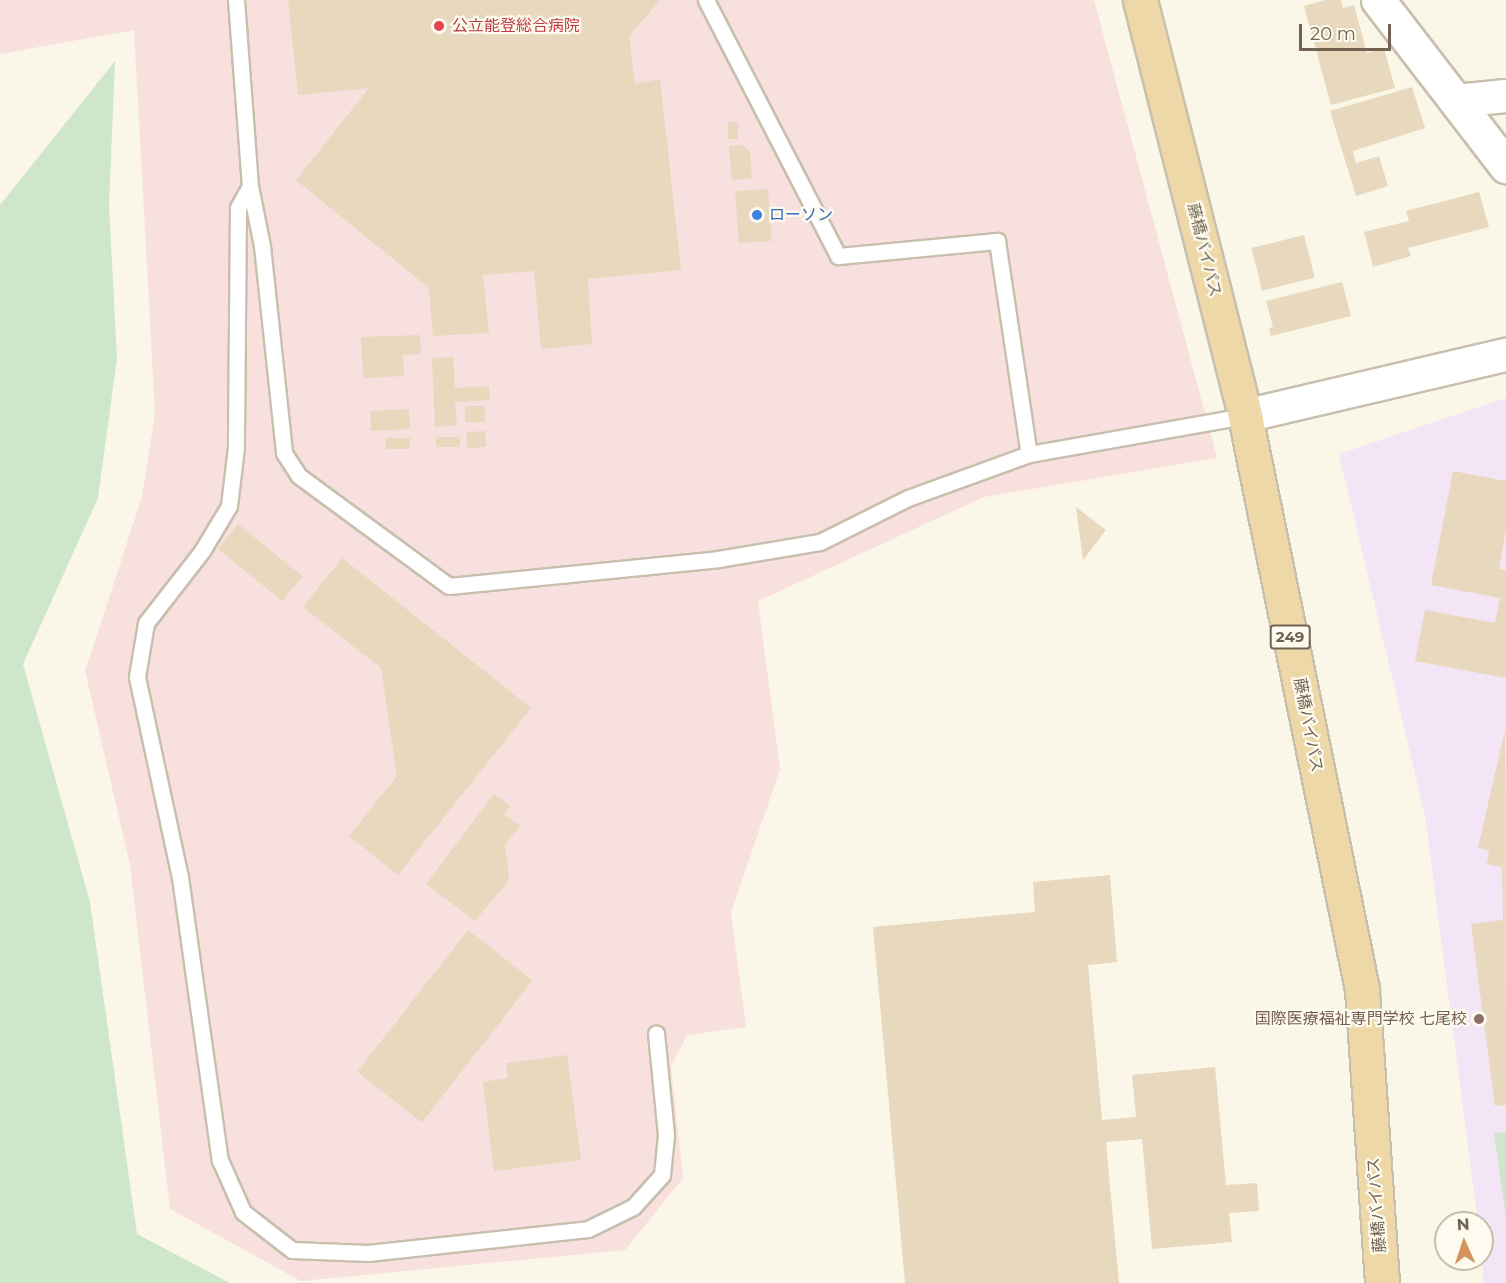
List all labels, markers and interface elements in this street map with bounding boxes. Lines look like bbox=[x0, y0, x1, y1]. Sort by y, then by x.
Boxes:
scale bar bbox=[1302, 12, 1394, 50]
place label: 公立能登総合病院 bbox=[452, 16, 580, 36]
marker: 公立能登総合病院 bbox=[430, 17, 448, 35]
text: 20 m bbox=[1310, 23, 1356, 45]
street label: 藤橋バイパス bbox=[1183, 201, 1225, 299]
place label: ローソン bbox=[769, 205, 833, 225]
marker: ローソン bbox=[750, 208, 764, 222]
road number: 249 bbox=[1269, 625, 1311, 649]
street label: 藤橋バイパス bbox=[1289, 676, 1327, 774]
place label: 国際医療福祉専門学校 七尾校 bbox=[1255, 1009, 1467, 1029]
marker: 国際医療福祉専門学校 七尾校 bbox=[1472, 1012, 1486, 1026]
street label: 藤橋バイパス bbox=[1364, 1156, 1390, 1254]
north arrow bbox=[1434, 1211, 1494, 1271]
text: N bbox=[1456, 1215, 1470, 1234]

